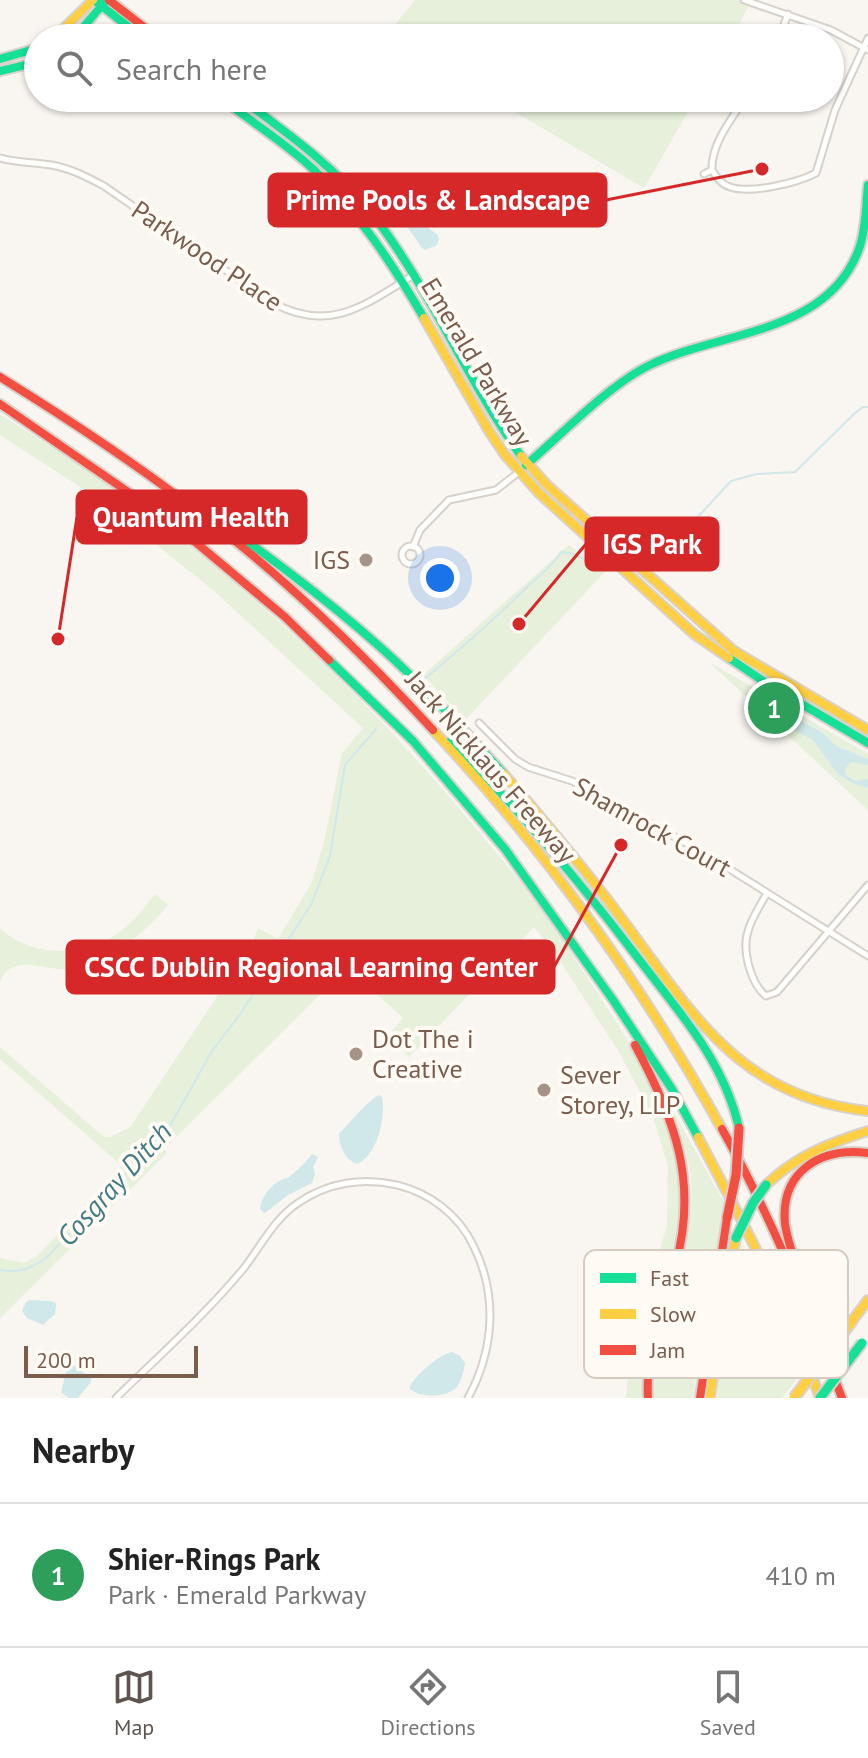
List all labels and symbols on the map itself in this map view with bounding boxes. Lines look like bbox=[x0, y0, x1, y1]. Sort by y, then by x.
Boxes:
callout: Prime Pools & Landscape bbox=[269, 174, 606, 226]
text: Prime Pools & Landscape bbox=[286, 181, 590, 218]
street label: Parkwood Place bbox=[126, 193, 289, 318]
street label: Emerald Parkway bbox=[414, 272, 541, 452]
callout: Quantum Health bbox=[77, 491, 306, 543]
text: Quantum Health bbox=[92, 498, 290, 535]
callout: IGS Park bbox=[586, 518, 718, 570]
text: IGS Park bbox=[602, 525, 702, 562]
place label: IGS bbox=[313, 543, 350, 576]
marker: IGS bbox=[357, 551, 375, 569]
your location bbox=[420, 558, 460, 598]
street label: Jack Nicklaus Freeway bbox=[398, 663, 584, 870]
pin: 1 bbox=[748, 678, 800, 738]
street label: Shamrock Court bbox=[568, 770, 737, 884]
callout: CSCC Dublin Regional Learning Center bbox=[67, 941, 554, 993]
text: CSCC Dublin Regional Learning Center bbox=[84, 948, 538, 985]
place label: Dot The i Creative bbox=[372, 1022, 474, 1085]
marker: Dot The i Creative bbox=[347, 1045, 365, 1063]
place label: Sever Storey, LLP bbox=[560, 1058, 680, 1121]
marker: Sever Storey, LLP bbox=[535, 1081, 553, 1099]
water label: Cosgray Ditch bbox=[48, 1114, 179, 1254]
legend bbox=[584, 1250, 848, 1378]
text: Fast bbox=[650, 1264, 690, 1292]
text: Slow bbox=[650, 1300, 696, 1328]
text: Jam bbox=[649, 1336, 685, 1364]
scale bar bbox=[24, 1342, 198, 1378]

